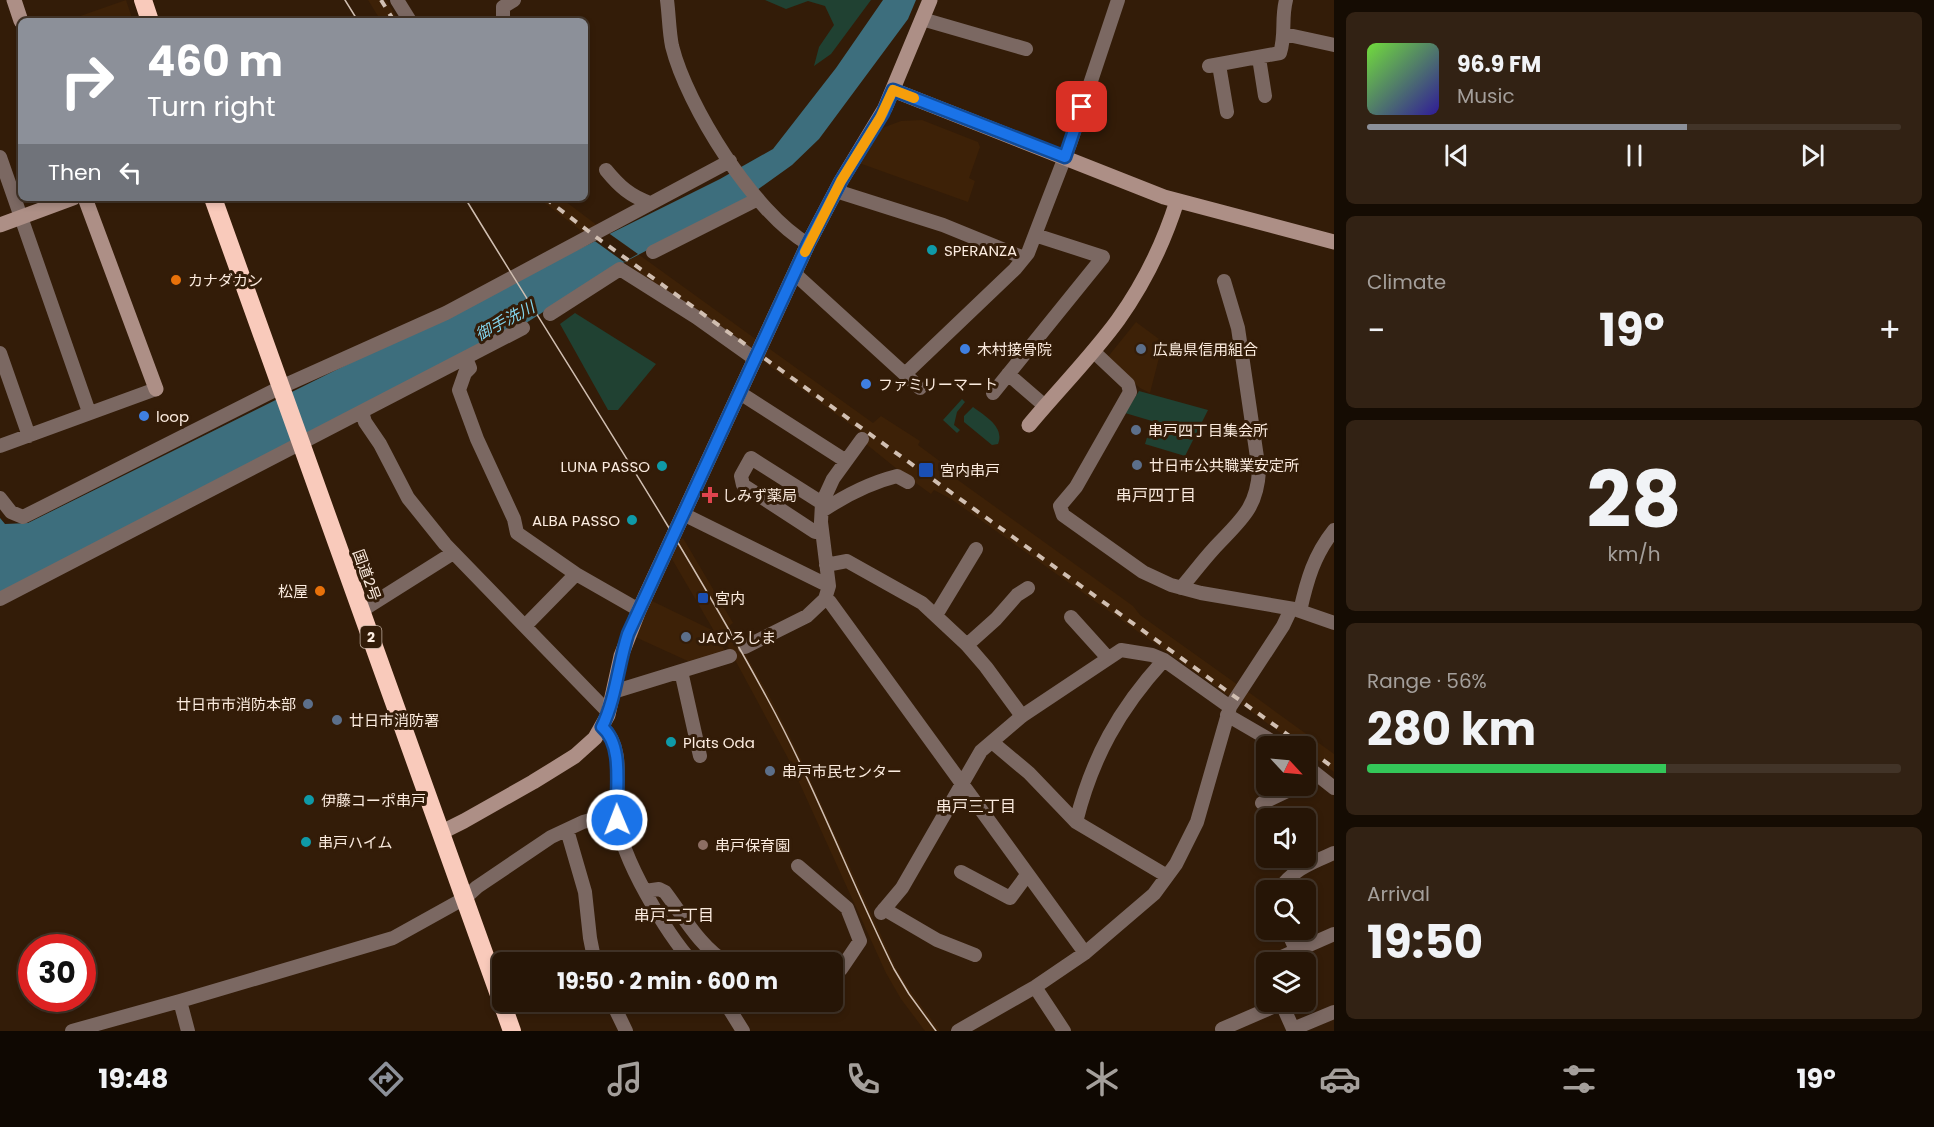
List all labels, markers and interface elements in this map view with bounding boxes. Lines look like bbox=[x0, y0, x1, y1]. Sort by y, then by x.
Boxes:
text: 460 m bbox=[147, 32, 283, 91]
icon: right bbox=[48, 42, 126, 120]
text: 96.9 FM bbox=[1457, 49, 1541, 80]
pin bbox=[1056, 81, 1107, 132]
text: Music bbox=[1457, 82, 1515, 110]
text: Turn right bbox=[147, 88, 276, 125]
icon: arrive bbox=[1065, 90, 1098, 123]
icon: previous bbox=[1440, 139, 1473, 172]
icon: pause bbox=[1618, 139, 1651, 172]
icon: next bbox=[1796, 139, 1829, 172]
icon: left bbox=[114, 156, 147, 189]
text: Then bbox=[48, 157, 102, 188]
place label: SPERANZA bbox=[944, 240, 1017, 261]
marker: SPERANZA bbox=[925, 243, 939, 257]
text: Climate bbox=[1367, 268, 1446, 296]
place label: カナダカン bbox=[188, 270, 263, 291]
marker: カナダカン bbox=[169, 273, 183, 287]
water label: 御手洗川 bbox=[471, 295, 540, 346]
text: 19° bbox=[1599, 299, 1665, 362]
text: − bbox=[1367, 307, 1385, 354]
text: + bbox=[1878, 307, 1901, 354]
place label: 木村接骨院 bbox=[977, 339, 1052, 360]
place label: 広島県信用組合 bbox=[1153, 339, 1258, 360]
marker: 木村接骨院 bbox=[958, 342, 972, 356]
marker: 広島県信用組合 bbox=[1134, 342, 1148, 356]
place label: ファミリーマート bbox=[878, 374, 998, 395]
marker: ファミリーマート bbox=[859, 377, 873, 391]
place label: loop bbox=[156, 406, 189, 427]
marker: loop bbox=[137, 409, 151, 423]
place label: 串戸四丁目集会所 bbox=[1148, 420, 1268, 441]
marker: 串戸四丁目集会所 bbox=[1129, 423, 1143, 437]
text: 28 bbox=[1586, 445, 1682, 554]
place label: 廿日市公共職業安定所 bbox=[1149, 455, 1299, 476]
place label: LUNA PASSO bbox=[561, 456, 650, 477]
marker: 廿日市公共職業安定所 bbox=[1130, 458, 1144, 472]
marker: LUNA PASSO bbox=[655, 459, 669, 473]
place label: 宮内串戸 bbox=[940, 460, 1000, 481]
marker: 宮内串戸 bbox=[917, 461, 935, 479]
district label: 串戸四丁目 bbox=[1116, 484, 1196, 507]
place label: しみず薬局 bbox=[722, 485, 797, 506]
marker: しみず薬局 bbox=[703, 488, 717, 502]
place label: ALBA PASSO bbox=[532, 510, 620, 531]
marker: ALBA PASSO bbox=[625, 513, 639, 527]
text: km/h bbox=[1607, 540, 1661, 568]
street label: 国道2号 bbox=[348, 546, 386, 604]
place label: 松屋 bbox=[278, 581, 308, 602]
marker: 松屋 bbox=[313, 584, 327, 598]
place label: 宮内 bbox=[715, 588, 745, 609]
marker: 宮内 bbox=[696, 591, 710, 605]
road number: 2 bbox=[360, 626, 382, 648]
place label: JAひろしま bbox=[698, 627, 776, 648]
marker: JAひろしま bbox=[679, 630, 693, 644]
text: Range · 56% bbox=[1367, 667, 1487, 695]
place label: 廿日市市消防本部 bbox=[176, 694, 296, 715]
marker: 廿日市市消防本部 bbox=[301, 697, 315, 711]
text: 280 km bbox=[1367, 698, 1536, 761]
place label: 廿日市消防署 bbox=[349, 710, 439, 731]
marker: 廿日市消防署 bbox=[330, 713, 344, 727]
place label: Plats Oda bbox=[683, 732, 755, 753]
marker: Plats Oda bbox=[664, 735, 678, 749]
north arrow bbox=[1256, 736, 1316, 796]
map controls bbox=[1256, 736, 1316, 1012]
place label: 串戸市民センター bbox=[782, 761, 902, 782]
marker: 串戸市民センター bbox=[763, 764, 777, 778]
position arrow bbox=[585, 788, 649, 852]
place label: 伊藤コーポ串戸 bbox=[321, 790, 426, 811]
marker: 伊藤コーポ串戸 bbox=[302, 793, 316, 807]
district label: 串戸三丁目 bbox=[936, 795, 1016, 818]
button: sound bbox=[1256, 808, 1316, 868]
place label: 串戸ハイム bbox=[318, 832, 392, 853]
marker: 串戸ハイム bbox=[299, 835, 313, 849]
place label: 串戸保育園 bbox=[715, 835, 790, 856]
marker: 串戸保育園 bbox=[696, 838, 710, 852]
button: search bbox=[1256, 880, 1316, 940]
text: Arrival bbox=[1367, 880, 1430, 908]
district label: 串戸二丁目 bbox=[634, 904, 714, 927]
text: 19:50 bbox=[1367, 911, 1483, 974]
speed limit sign: 30 bbox=[18, 934, 96, 1012]
button: layers bbox=[1256, 952, 1316, 1012]
text: 19:50 · 2 min · 600 m bbox=[557, 966, 778, 997]
icon: directions bbox=[365, 1058, 407, 1100]
icon: music bbox=[604, 1058, 646, 1100]
icon: phone bbox=[842, 1058, 884, 1100]
icon: climate bbox=[1081, 1058, 1123, 1100]
icon: car bbox=[1319, 1058, 1361, 1100]
icon: filters bbox=[1558, 1058, 1600, 1100]
text: 19:48 bbox=[98, 1060, 168, 1097]
text: 19° bbox=[1796, 1060, 1836, 1097]

